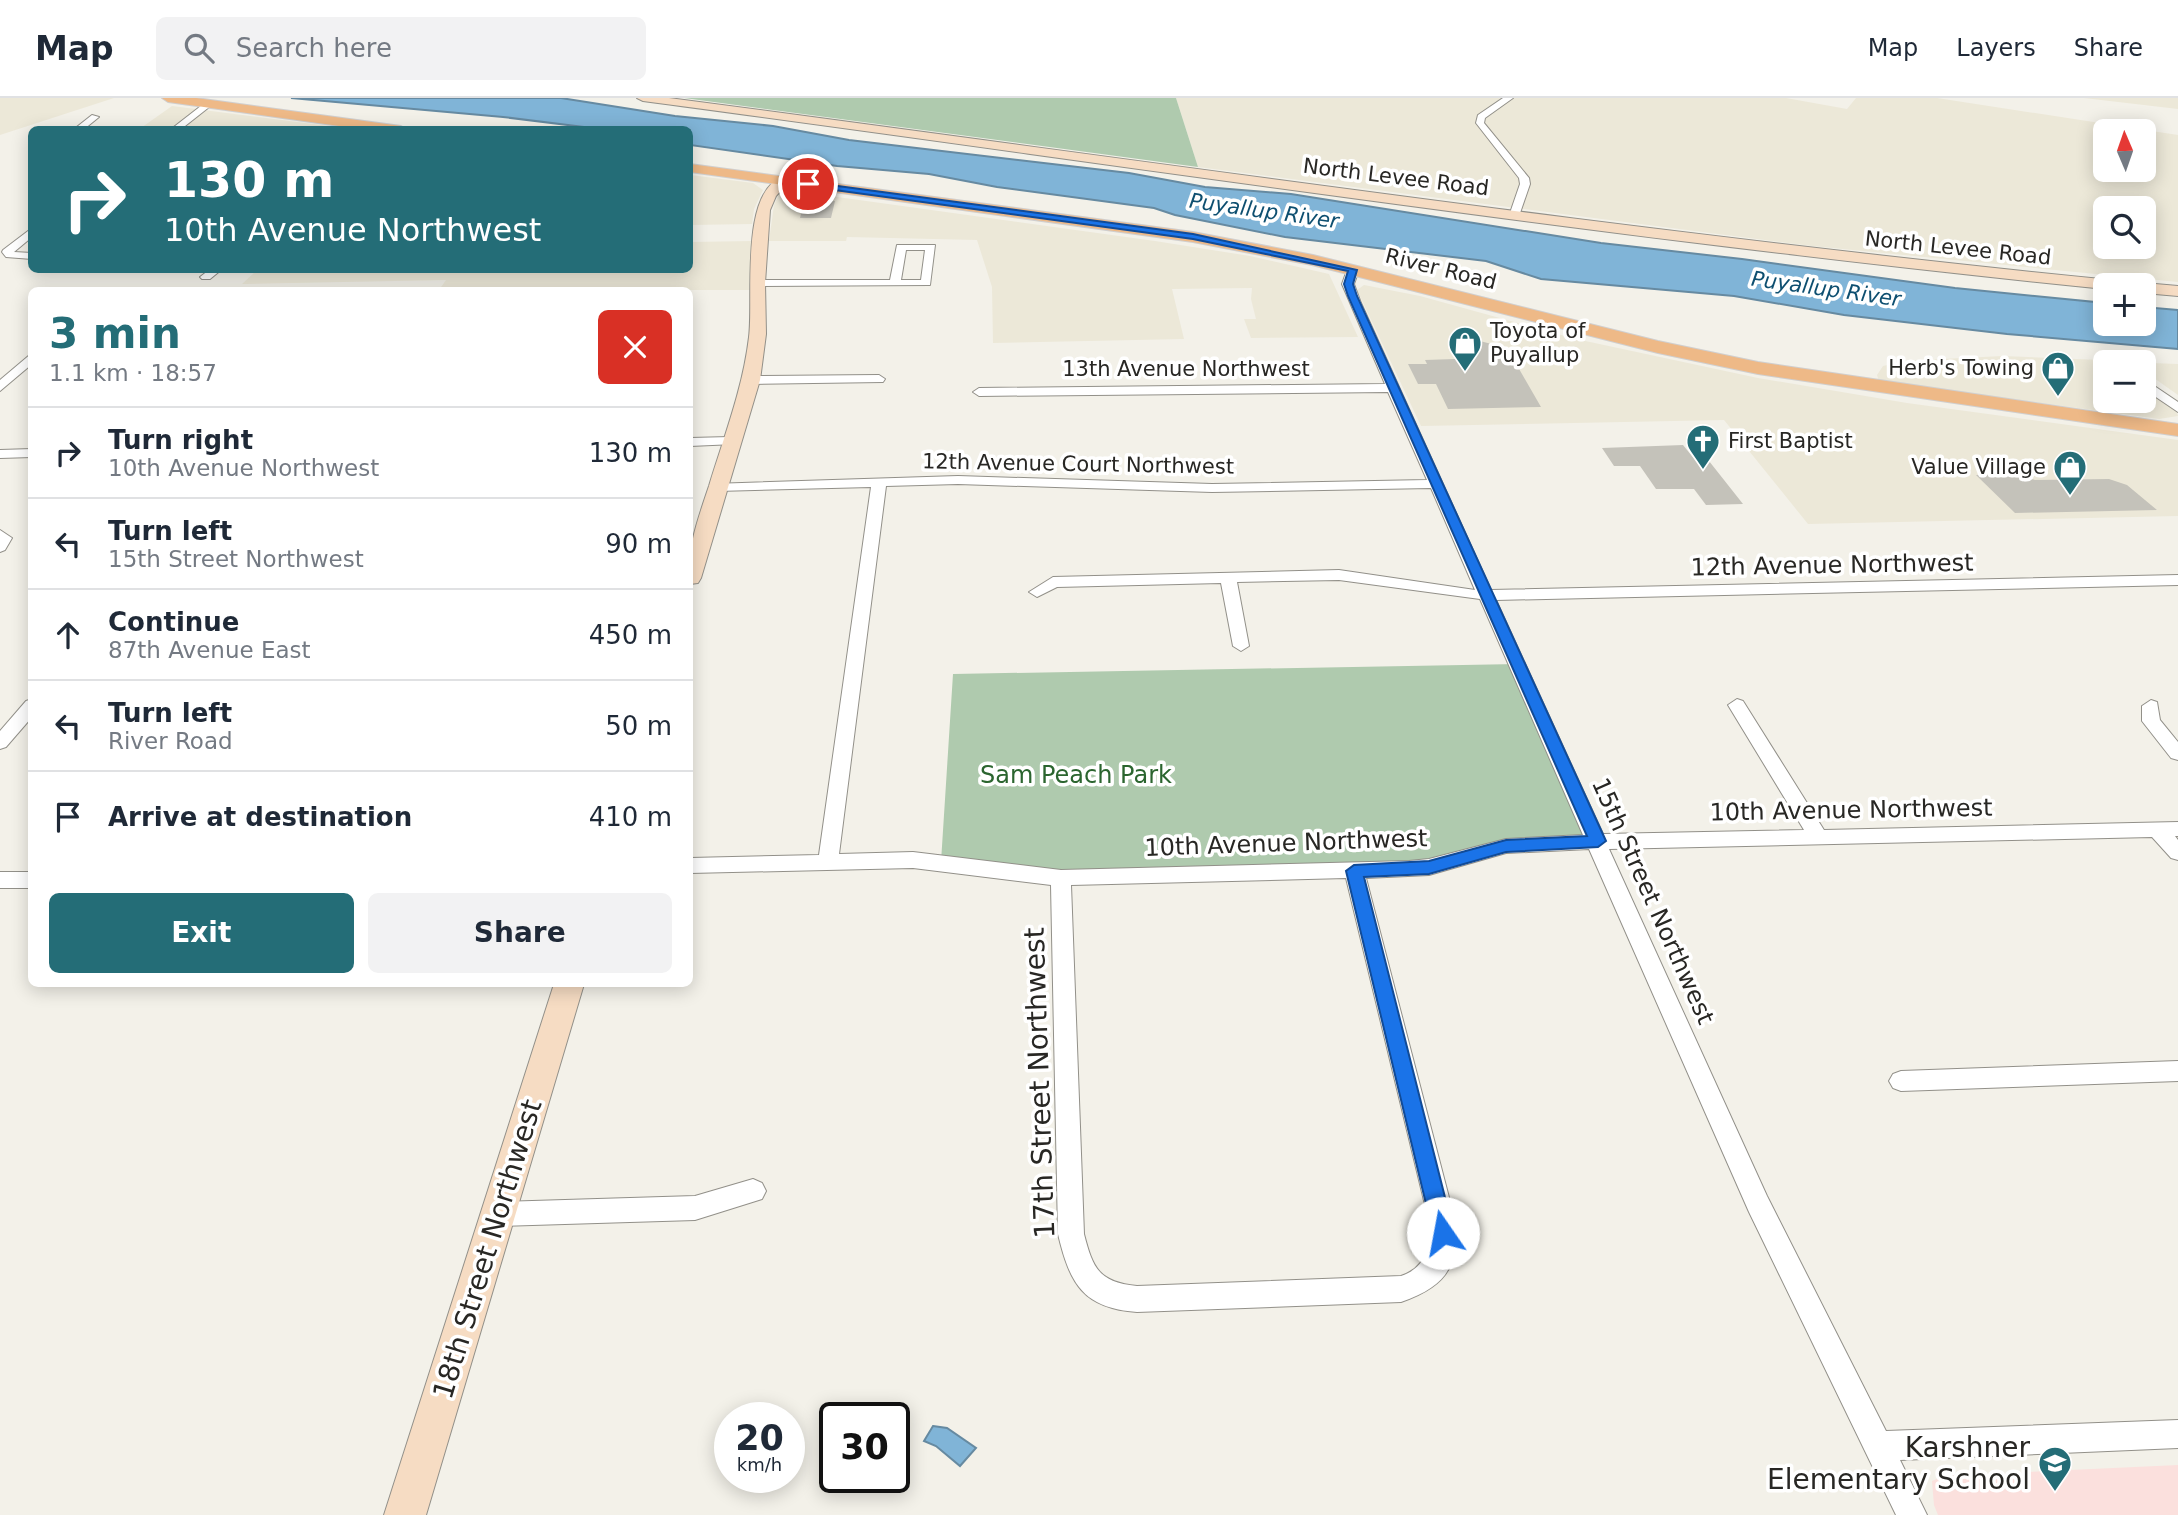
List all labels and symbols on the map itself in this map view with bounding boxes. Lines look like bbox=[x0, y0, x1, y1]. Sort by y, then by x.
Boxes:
north arrow bbox=[2093, 119, 2156, 182]
pin bbox=[778, 154, 838, 214]
street label: North Levee Road bbox=[1302, 154, 1490, 200]
water label: Puyallup River bbox=[1188, 189, 1342, 234]
street label: North Levee Road bbox=[1864, 226, 2052, 270]
street label: River Road bbox=[1383, 244, 1499, 294]
water label: Puyallup River bbox=[1750, 267, 1904, 312]
place label: Toyota of Puyallup bbox=[1489, 319, 1586, 367]
shop icon: Toyota of Puyallup bbox=[1446, 324, 1484, 373]
shop icon: Herb's Towing bbox=[2039, 349, 2077, 398]
place label: Herb's Towing bbox=[1888, 356, 2034, 380]
street label: 13th Avenue Northwest bbox=[1062, 357, 1310, 381]
church icon: First Baptist bbox=[1684, 422, 1722, 471]
place label: First Baptist bbox=[1728, 429, 1853, 453]
shop icon: Value Village bbox=[2051, 448, 2089, 497]
street label: 12th Avenue Court Northwest bbox=[922, 449, 1234, 479]
place label: Value Village bbox=[1911, 455, 2046, 479]
street label: 12th Avenue Northwest bbox=[1690, 549, 1974, 581]
park label: Sam Peach Park bbox=[980, 761, 1172, 789]
street label: 15th Street Northwest bbox=[1586, 773, 1720, 1029]
street label: 10th Avenue Northwest bbox=[1709, 794, 1993, 826]
street label: 10th Avenue Northwest bbox=[1144, 824, 1428, 862]
street label: 17th Street Northwest bbox=[1018, 927, 1061, 1239]
street label: 18th Street Northwest bbox=[426, 1095, 549, 1403]
position arrow bbox=[1406, 1196, 1480, 1270]
speed limit sign: 30 bbox=[819, 1402, 910, 1493]
place label: Karshner Elementary School bbox=[1767, 1431, 2030, 1496]
school or university icon: Karshner Elementary School bbox=[2036, 1444, 2074, 1493]

